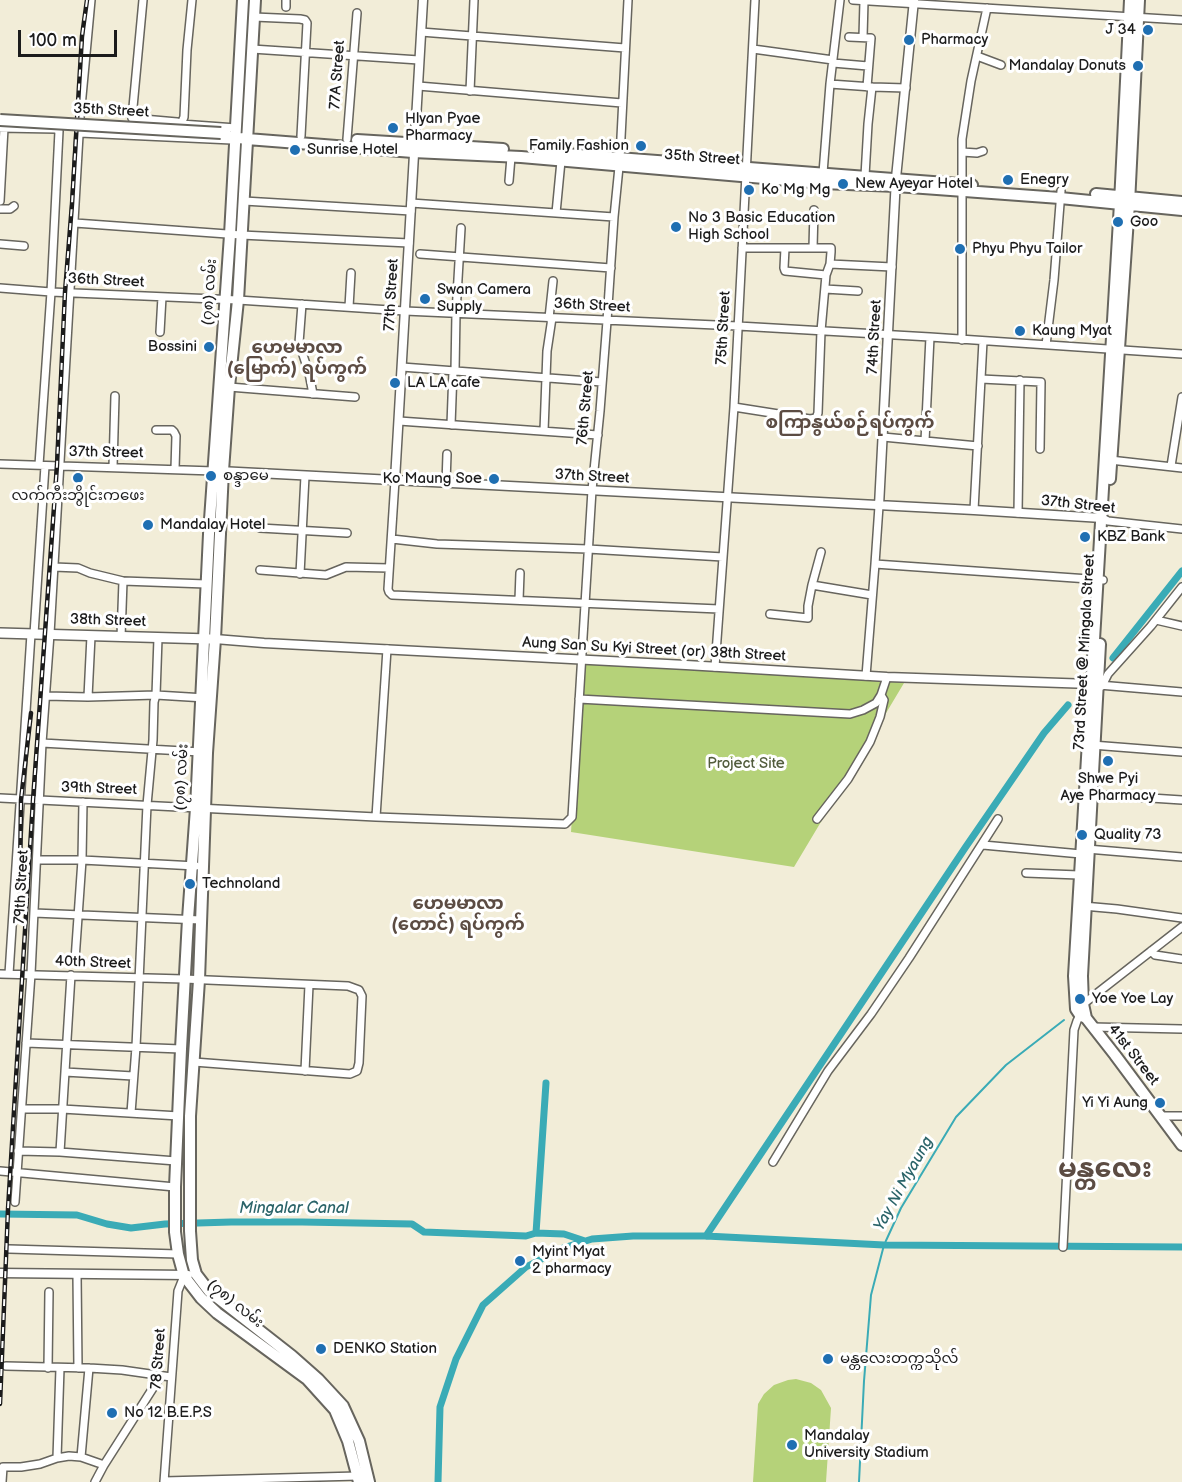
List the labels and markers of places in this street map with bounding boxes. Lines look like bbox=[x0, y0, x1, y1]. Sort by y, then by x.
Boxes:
place label: J 34 bbox=[1105, 21, 1136, 39]
marker: J 34 bbox=[1141, 23, 1155, 37]
place label: Pharmacy bbox=[921, 31, 988, 49]
marker: Pharmacy bbox=[902, 33, 916, 47]
place label: Mandalay Donuts bbox=[1009, 57, 1126, 75]
marker: Mandalay Donuts bbox=[1131, 59, 1145, 73]
place label: Hlyan Pyae Pharmacy bbox=[405, 110, 480, 145]
marker: Hlyan Pyae Pharmacy bbox=[386, 121, 400, 135]
place label: Family Fashion bbox=[529, 137, 629, 155]
marker: Family Fashion bbox=[634, 139, 648, 153]
place label: Sunrise Hotel bbox=[307, 141, 398, 159]
marker: Sunrise Hotel bbox=[288, 143, 302, 157]
place label: Enegry bbox=[1020, 171, 1069, 189]
marker: Enegry bbox=[1001, 173, 1015, 187]
place label: New Ayeyar Hotel bbox=[855, 175, 973, 193]
marker: New Ayeyar Hotel bbox=[836, 177, 850, 191]
place label: Ko Mg Mg bbox=[761, 181, 830, 199]
marker: Ko Mg Mg bbox=[742, 183, 756, 197]
place label: No 3 Basic Education High School bbox=[688, 209, 835, 244]
place label: Goo bbox=[1130, 213, 1158, 231]
marker: Goo bbox=[1111, 215, 1125, 229]
marker: No 3 Basic Education High School bbox=[669, 220, 683, 234]
place label: Phyu Phyu Tailor bbox=[972, 240, 1082, 258]
marker: Phyu Phyu Tailor bbox=[953, 242, 967, 256]
place label: Swan Camera Supply bbox=[437, 281, 531, 316]
marker: Swan Camera Supply bbox=[418, 292, 432, 306]
place label: Kaung Myat bbox=[1032, 322, 1112, 340]
marker: Kaung Myat bbox=[1013, 324, 1027, 338]
place label: Bossini bbox=[148, 338, 197, 356]
marker: Bossini bbox=[202, 340, 216, 354]
place label: LA LA cafe bbox=[407, 374, 480, 392]
marker: LA LA cafe bbox=[388, 376, 402, 390]
place label: စန္ဒာမေ bbox=[223, 467, 269, 485]
marker: စန္ဒာမေ bbox=[204, 469, 218, 483]
place label: Ko Maung Soe bbox=[382, 470, 482, 488]
marker: လက်ကီးဘွိုင်းကဖေး bbox=[71, 471, 85, 485]
marker: Ko Maung Soe bbox=[487, 472, 501, 486]
place label: လက်ကီးဘွိုင်းကဖေး bbox=[12, 487, 144, 505]
place label: Mandalay Hotel bbox=[160, 516, 265, 534]
marker: Mandalay Hotel bbox=[141, 518, 155, 532]
place label: KBZ Bank bbox=[1097, 528, 1165, 546]
marker: KBZ Bank bbox=[1078, 530, 1092, 544]
marker: Shwe Pyi Aye Pharmacy bbox=[1101, 754, 1115, 768]
place label: Shwe Pyi Aye Pharmacy bbox=[1061, 770, 1155, 805]
place label: Quality 73 bbox=[1094, 826, 1161, 844]
marker: Quality 73 bbox=[1075, 828, 1089, 842]
place label: Technoland bbox=[202, 875, 280, 893]
marker: Technoland bbox=[183, 877, 197, 891]
place label: Yoe Yoe Lay bbox=[1092, 990, 1173, 1008]
marker: Yoe Yoe Lay bbox=[1073, 992, 1087, 1006]
place label: Yi Yi Aung bbox=[1082, 1094, 1148, 1112]
marker: Yi Yi Aung bbox=[1153, 1096, 1167, 1110]
place label: Myint Myat 2 pharmacy bbox=[532, 1243, 611, 1278]
marker: Myint Myat 2 pharmacy bbox=[513, 1254, 527, 1268]
place label: DENKO Station bbox=[333, 1340, 437, 1358]
marker: DENKO Station bbox=[314, 1342, 328, 1356]
place label: မန္တလေးတက္ကသိုလ် bbox=[840, 1350, 958, 1368]
marker: မန္တလေးတက္ကသိုလ် bbox=[821, 1352, 835, 1366]
place label: No 12 B.E.P.S bbox=[124, 1404, 212, 1422]
marker: No 12 B.E.P.S bbox=[105, 1406, 119, 1420]
place label: Mandalay University Stadium bbox=[804, 1427, 929, 1462]
marker: Mandalay University Stadium bbox=[785, 1438, 799, 1452]

